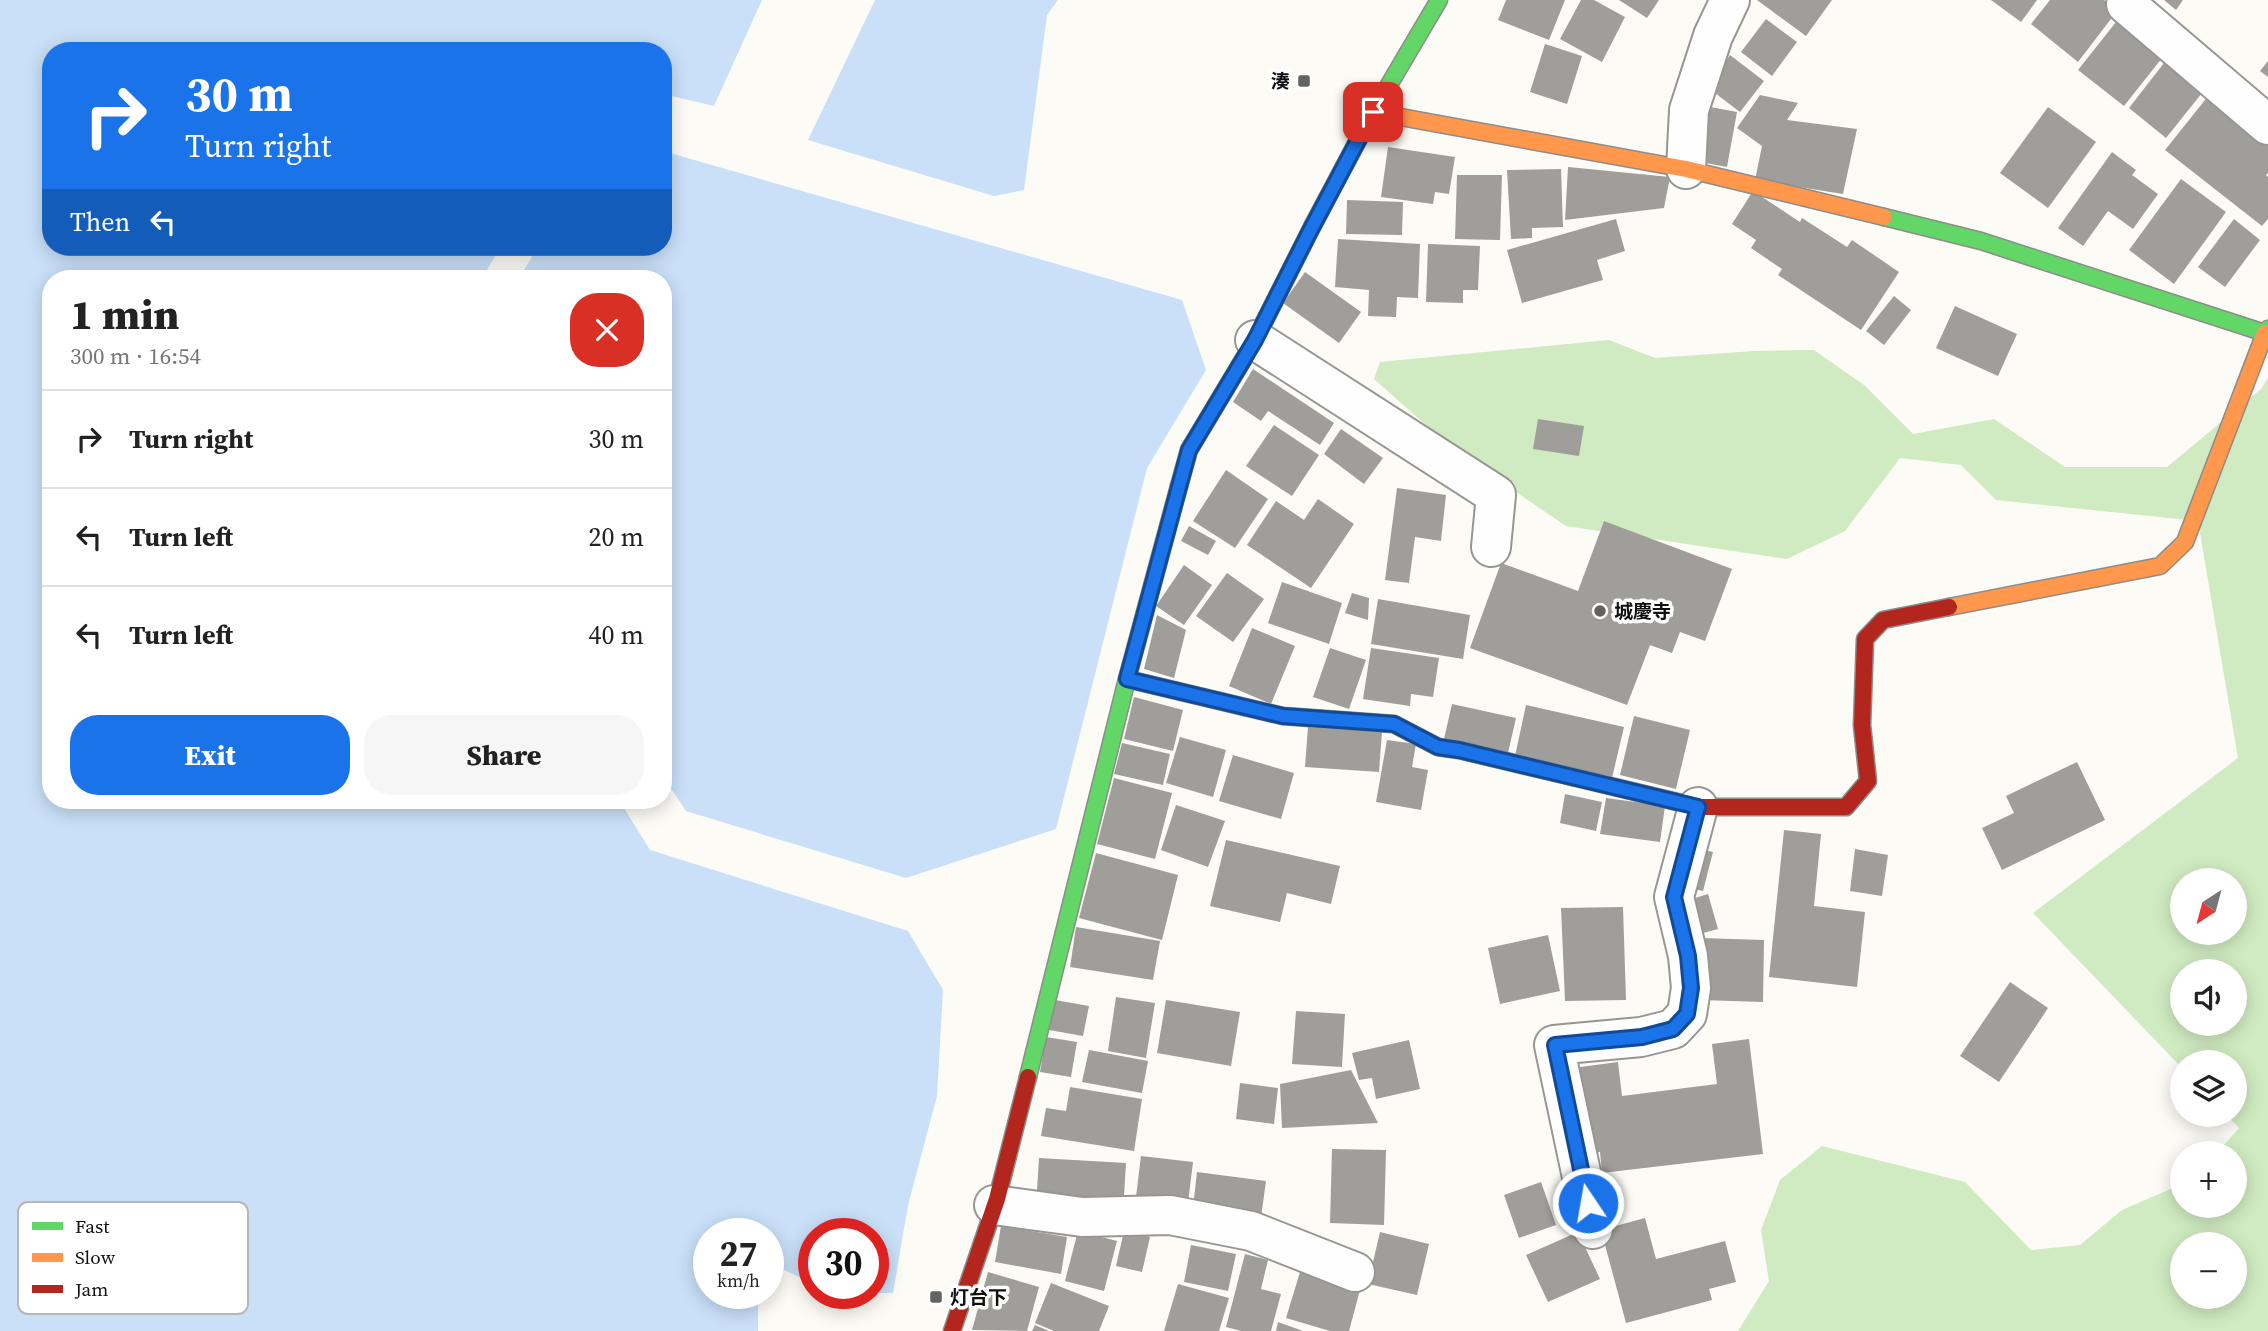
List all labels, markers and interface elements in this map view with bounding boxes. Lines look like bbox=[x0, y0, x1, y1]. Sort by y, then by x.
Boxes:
text: 30 m bbox=[185, 60, 293, 127]
place label: 湊 bbox=[1271, 68, 1290, 94]
icon: right bbox=[70, 70, 161, 161]
marker: 湊 bbox=[1296, 73, 1312, 89]
pin bbox=[1343, 82, 1403, 142]
icon: arrive bbox=[1354, 93, 1392, 131]
text: Turn right bbox=[185, 124, 331, 168]
icon: left bbox=[144, 203, 182, 241]
text: Then bbox=[70, 204, 130, 240]
text: 1 min bbox=[70, 285, 180, 343]
button: close bbox=[570, 293, 644, 367]
text: 300 m · 16:54 bbox=[70, 340, 201, 372]
icon: right bbox=[70, 420, 108, 458]
text: Turn right bbox=[129, 421, 253, 457]
text: 30 m bbox=[589, 421, 644, 457]
icon: left bbox=[70, 518, 108, 556]
text: Turn left bbox=[129, 519, 233, 555]
text: 20 m bbox=[589, 519, 644, 555]
place label: 城慶寺 bbox=[1614, 598, 1671, 624]
marker: 城慶寺 bbox=[1592, 603, 1608, 619]
icon: left bbox=[70, 616, 108, 654]
text: Turn left bbox=[129, 617, 233, 653]
text: 40 m bbox=[589, 617, 644, 653]
button: Exit bbox=[70, 715, 350, 795]
button: Share bbox=[364, 715, 644, 795]
north arrow bbox=[2170, 868, 2247, 945]
map controls bbox=[2170, 868, 2247, 1309]
button: sound bbox=[2170, 959, 2247, 1036]
button: layers bbox=[2170, 1050, 2247, 1127]
button: + bbox=[2170, 1141, 2247, 1218]
position arrow bbox=[1551, 1166, 1625, 1240]
legend bbox=[18, 1202, 248, 1314]
text: Fast bbox=[75, 1213, 110, 1239]
speed limit sign: 30 bbox=[798, 1218, 889, 1309]
text: 27 bbox=[720, 1230, 757, 1278]
button: − bbox=[2170, 1232, 2247, 1309]
text: Slow bbox=[75, 1244, 116, 1270]
text: km/h bbox=[717, 1268, 760, 1293]
text: Jam bbox=[74, 1276, 108, 1302]
place label: 灯台下 bbox=[950, 1284, 1007, 1310]
marker: 灯台下 bbox=[928, 1289, 944, 1305]

